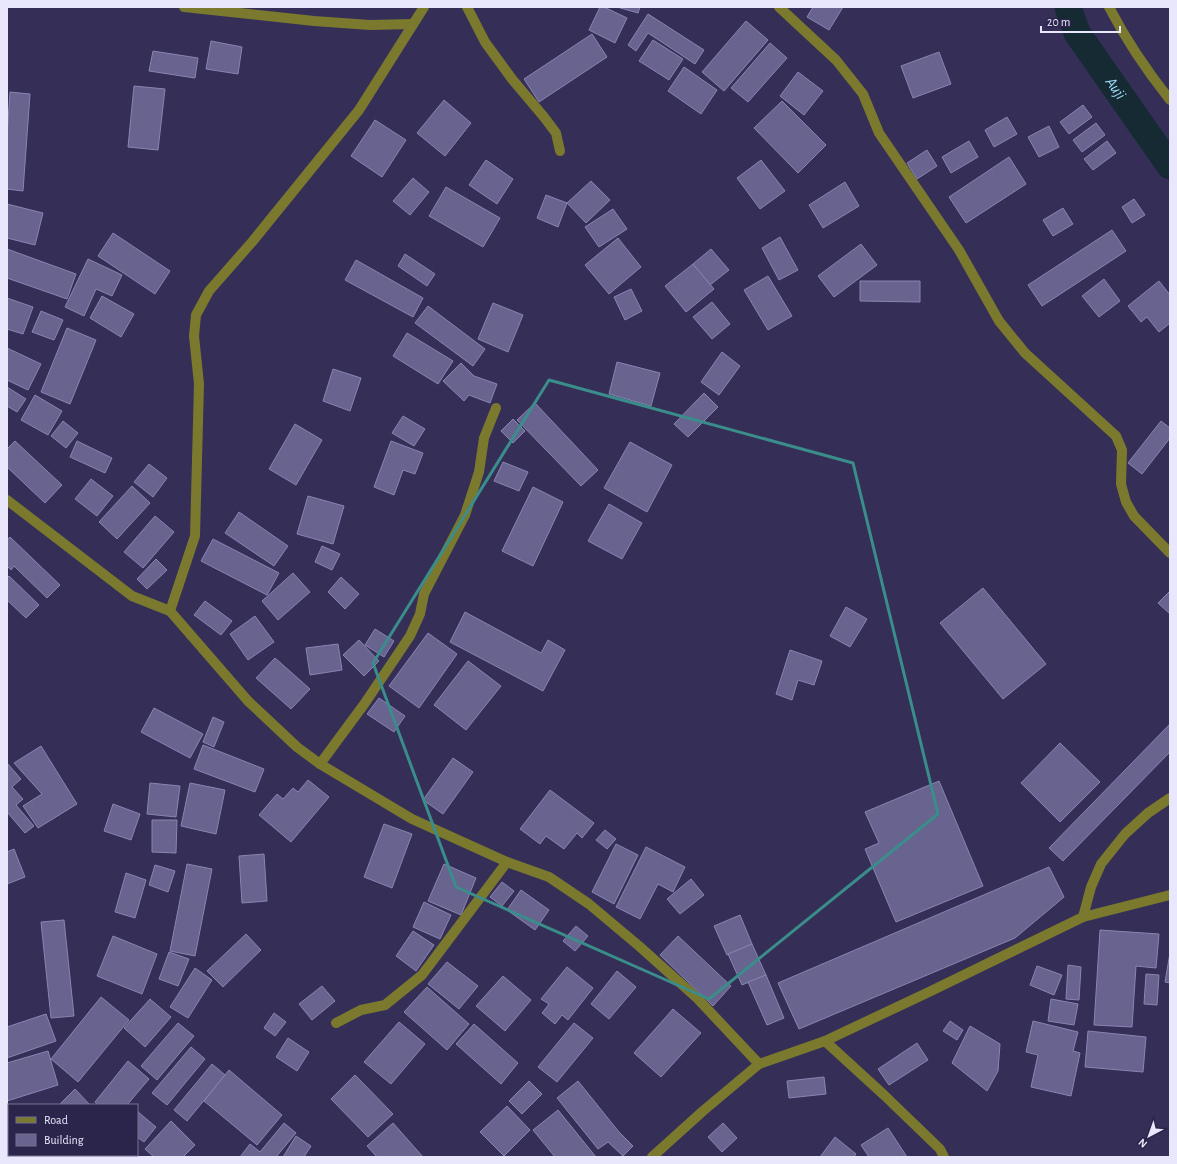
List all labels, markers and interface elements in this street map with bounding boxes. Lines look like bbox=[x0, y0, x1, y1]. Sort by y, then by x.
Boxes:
scale bar bbox=[1041, 8, 1120, 34]
text: 20 m bbox=[1047, 16, 1070, 28]
water label: Auji bbox=[1102, 73, 1129, 103]
legend bbox=[8, 1104, 138, 1156]
text: Road bbox=[44, 1114, 68, 1126]
north arrow bbox=[1129, 1116, 1169, 1156]
text: Building bbox=[44, 1134, 84, 1146]
text: N bbox=[1136, 1137, 1149, 1150]

